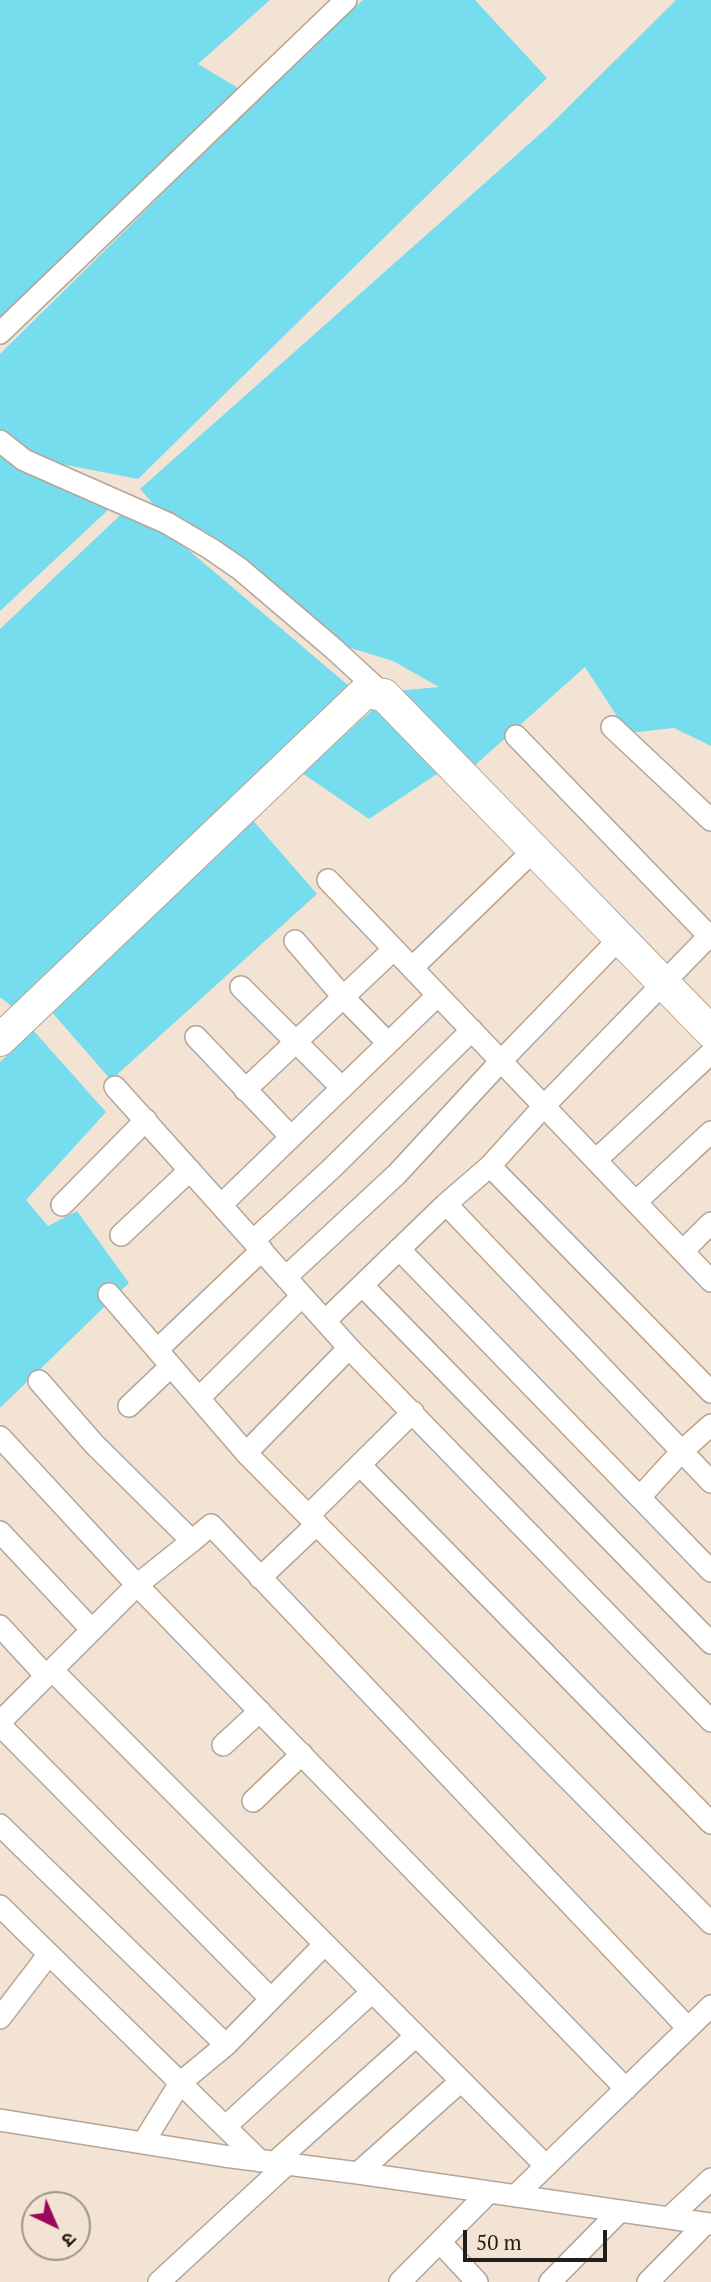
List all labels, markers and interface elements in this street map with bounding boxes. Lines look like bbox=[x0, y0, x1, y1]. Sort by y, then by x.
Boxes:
north arrow bbox=[21, 2191, 91, 2261]
scale bar bbox=[466, 2216, 610, 2260]
text: उ bbox=[57, 2227, 82, 2253]
text: 50 m bbox=[476, 2228, 522, 2256]

